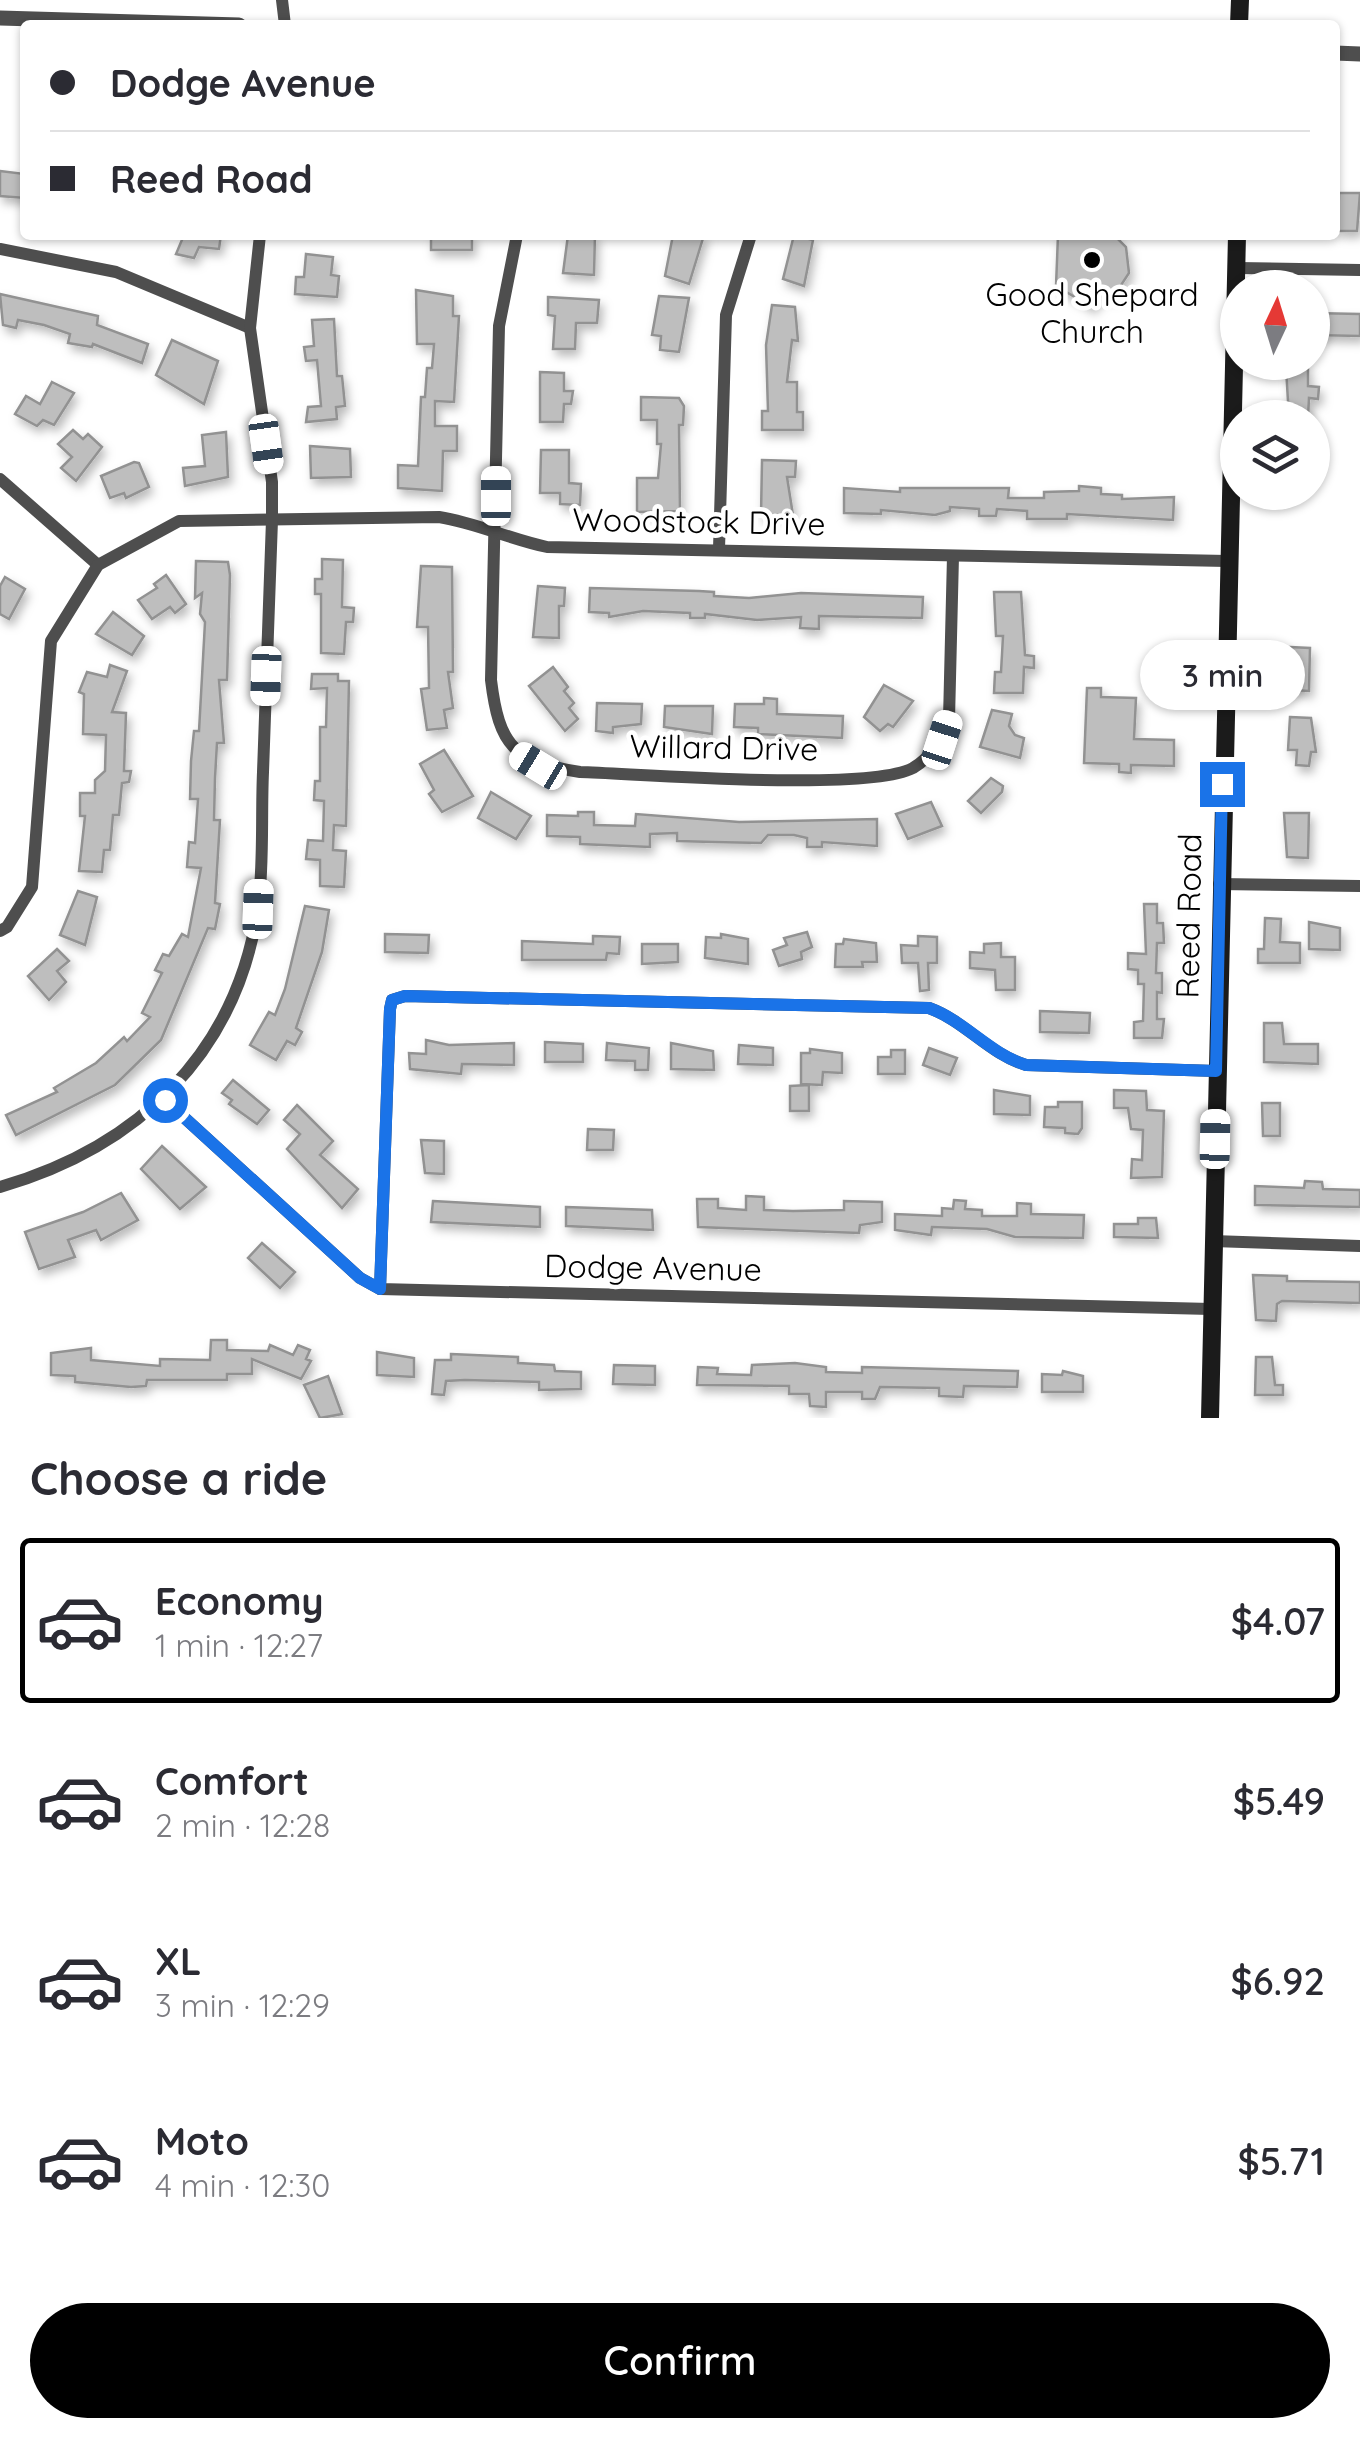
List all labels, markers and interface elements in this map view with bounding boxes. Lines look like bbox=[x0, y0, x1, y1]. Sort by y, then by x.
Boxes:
text: Dodge Avenue bbox=[110, 59, 376, 107]
text: Reed Road bbox=[110, 155, 313, 203]
marker: Good Shepard Church bbox=[1081, 249, 1103, 271]
north arrow bbox=[1220, 270, 1330, 380]
map controls bbox=[1220, 270, 1330, 510]
place label: Good Shepard Church bbox=[985, 274, 1199, 351]
button: layers bbox=[1220, 400, 1330, 510]
car bbox=[247, 412, 285, 476]
car bbox=[481, 466, 511, 526]
street label: Woodstock Drive bbox=[572, 499, 826, 543]
callout: 3 min bbox=[1140, 639, 1304, 709]
car bbox=[250, 645, 282, 707]
text: 3 min bbox=[1182, 655, 1263, 695]
car bbox=[918, 707, 966, 773]
street label: Willard Drive bbox=[629, 725, 819, 769]
car bbox=[505, 738, 571, 794]
route end bbox=[1200, 762, 1245, 807]
street label: Reed Road bbox=[1167, 833, 1209, 999]
car bbox=[242, 878, 274, 940]
route start bbox=[143, 1078, 188, 1123]
car bbox=[1199, 1109, 1231, 1169]
street label: Dodge Avenue bbox=[544, 1245, 762, 1289]
text: Choose a ride bbox=[30, 1450, 327, 1506]
icon: car bbox=[35, 1576, 125, 1666]
text: Economy bbox=[155, 1577, 324, 1625]
text: $4.07 bbox=[1231, 1597, 1325, 1645]
text: 1 min · 12:27 bbox=[155, 1625, 323, 1665]
icon: car bbox=[35, 1756, 125, 1846]
text: Comfort bbox=[155, 1757, 309, 1805]
text: $5.49 bbox=[1233, 1777, 1325, 1825]
text: 2 min · 12:28 bbox=[155, 1805, 330, 1845]
icon: car bbox=[35, 1936, 125, 2026]
text: XL bbox=[155, 1937, 201, 1985]
text: $6.92 bbox=[1230, 1957, 1325, 2005]
text: 3 min · 12:29 bbox=[155, 1985, 330, 2025]
icon: car bbox=[35, 2116, 125, 2206]
text: Moto bbox=[155, 2117, 249, 2165]
text: $5.71 bbox=[1237, 2137, 1325, 2185]
text: 4 min · 12:30 bbox=[155, 2165, 330, 2205]
button: Confirm bbox=[30, 2303, 1330, 2418]

